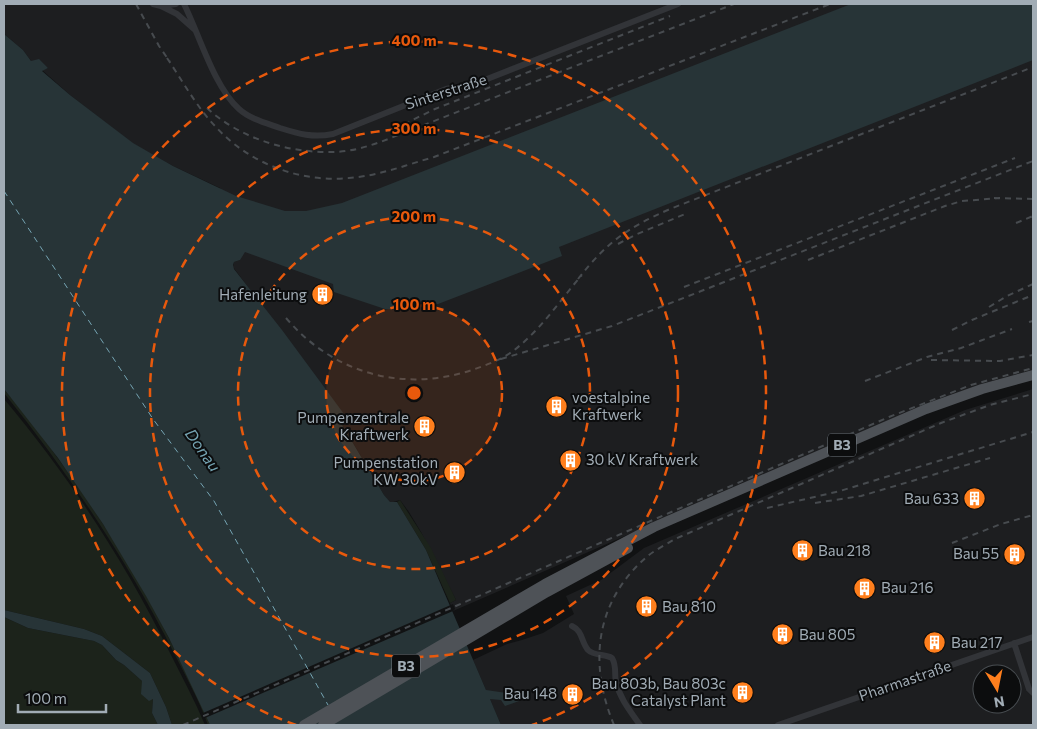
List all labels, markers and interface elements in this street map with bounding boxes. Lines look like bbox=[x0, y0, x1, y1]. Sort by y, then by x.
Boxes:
text: 400 m bbox=[391, 31, 437, 49]
street label: Sinterstraße bbox=[403, 69, 489, 113]
text: 300 m bbox=[392, 119, 436, 137]
text: 200 m bbox=[392, 207, 436, 225]
building icon: Hafenleitung bbox=[311, 283, 335, 307]
place label: Hafenleitung bbox=[219, 285, 307, 303]
text: 100 m bbox=[393, 295, 435, 313]
centre of rings bbox=[405, 384, 423, 402]
place label: voestalpine Kraftwerk bbox=[572, 388, 650, 423]
building icon: voestalpine Kraftwerk bbox=[544, 395, 568, 419]
place label: Pumpenzentrale Kraftwerk bbox=[297, 408, 409, 443]
building icon: Pumpenzentrale Kraftwerk bbox=[413, 415, 437, 439]
water label: Donau bbox=[182, 425, 225, 475]
road number: B3 bbox=[828, 434, 856, 456]
building icon: 30 kV Kraftwerk bbox=[558, 448, 582, 472]
place label: 30 kV Kraftwerk bbox=[586, 450, 698, 468]
place label: Pumpenstation KW 30kV bbox=[333, 453, 438, 488]
building icon: Pumpenstation KW 30kV bbox=[442, 460, 466, 484]
building icon: Bau 633 bbox=[963, 487, 987, 511]
place label: Bau 633 bbox=[904, 489, 959, 507]
building icon: Bau 218 bbox=[790, 539, 814, 563]
place label: Bau 218 bbox=[818, 541, 871, 559]
building icon: Bau 55 bbox=[1003, 542, 1027, 566]
place label: Bau 55 bbox=[953, 544, 999, 562]
building icon: Bau 216 bbox=[853, 576, 877, 600]
place label: Bau 216 bbox=[881, 578, 934, 596]
building icon: Bau 810 bbox=[634, 595, 658, 619]
place label: Bau 810 bbox=[662, 597, 716, 615]
building icon: Bau 805 bbox=[771, 623, 795, 647]
place label: Bau 805 bbox=[799, 625, 855, 643]
building icon: Bau 217 bbox=[923, 631, 947, 655]
place label: Bau 217 bbox=[951, 633, 1003, 651]
road number: B3 bbox=[392, 654, 420, 678]
street label: Pharmastraße bbox=[856, 656, 953, 704]
north arrow bbox=[972, 664, 1022, 714]
place label: Bau 803b, Bau 803c Catalyst Plant bbox=[591, 674, 726, 709]
building icon: Bau 803b, Bau 803c Catalyst Plant bbox=[730, 681, 754, 705]
scale bar bbox=[18, 682, 105, 714]
building icon: Bau 148 bbox=[561, 682, 585, 706]
place label: Bau 148 bbox=[504, 684, 557, 702]
text: 100 m bbox=[25, 689, 67, 707]
text: N bbox=[993, 693, 1006, 712]

